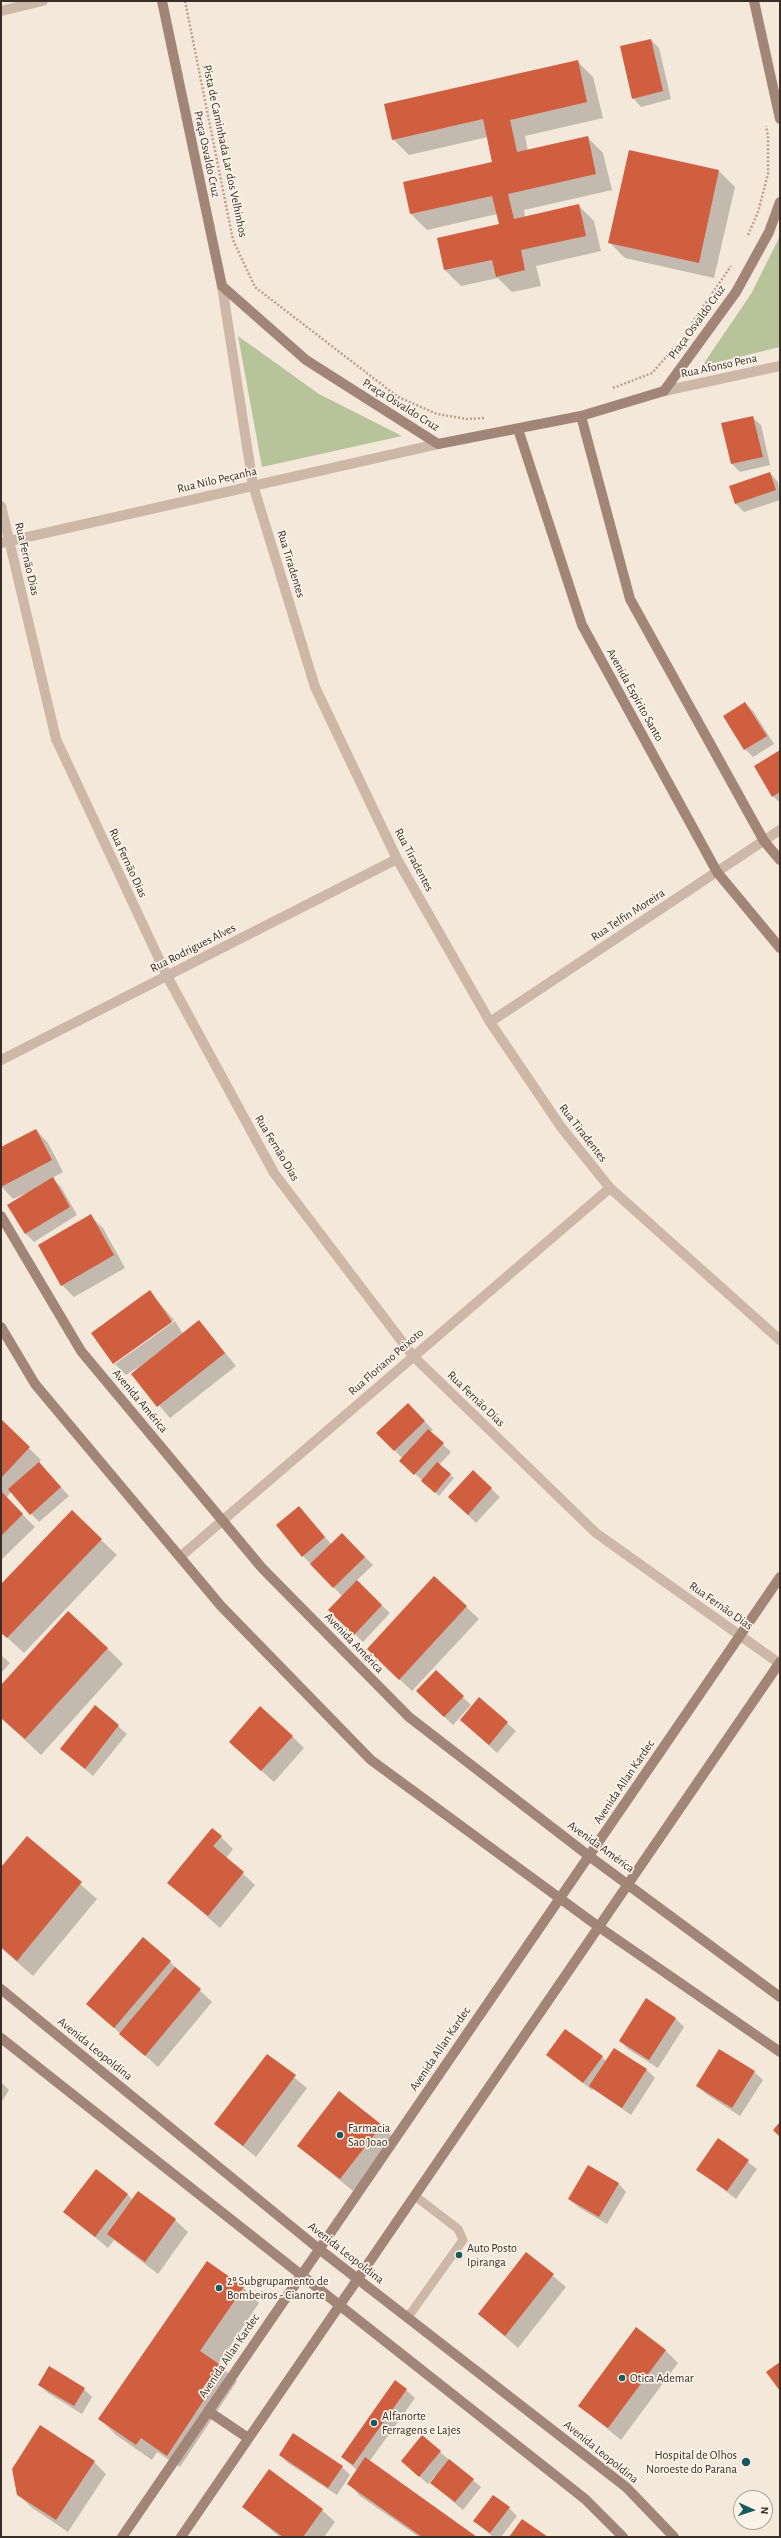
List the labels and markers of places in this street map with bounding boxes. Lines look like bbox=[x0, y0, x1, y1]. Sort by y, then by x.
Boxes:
place label: Farmacia Sao Joao bbox=[348, 2121, 390, 2149]
marker: Farmacia Sao Joao bbox=[335, 2130, 345, 2140]
place label: Auto Posto Ipiranga bbox=[467, 2241, 517, 2269]
marker: Auto Posto Ipiranga bbox=[454, 2250, 464, 2260]
place label: 2º Subgrupamento de Bombeiros - Cianorte bbox=[227, 2274, 328, 2302]
marker: 2º Subgrupamento de Bombeiros - Cianorte bbox=[214, 2283, 224, 2293]
place label: Otica Ademar bbox=[630, 2371, 694, 2385]
marker: Otica Ademar bbox=[617, 2373, 627, 2383]
place label: Alfanorte Ferragens e Lajes bbox=[382, 2409, 461, 2437]
marker: Alfanorte Ferragens e Lajes bbox=[369, 2418, 379, 2428]
place label: Hospital de Olhos Noroeste do Parana bbox=[646, 2448, 737, 2476]
marker: Hospital de Olhos Noroeste do Parana bbox=[740, 2456, 752, 2468]

